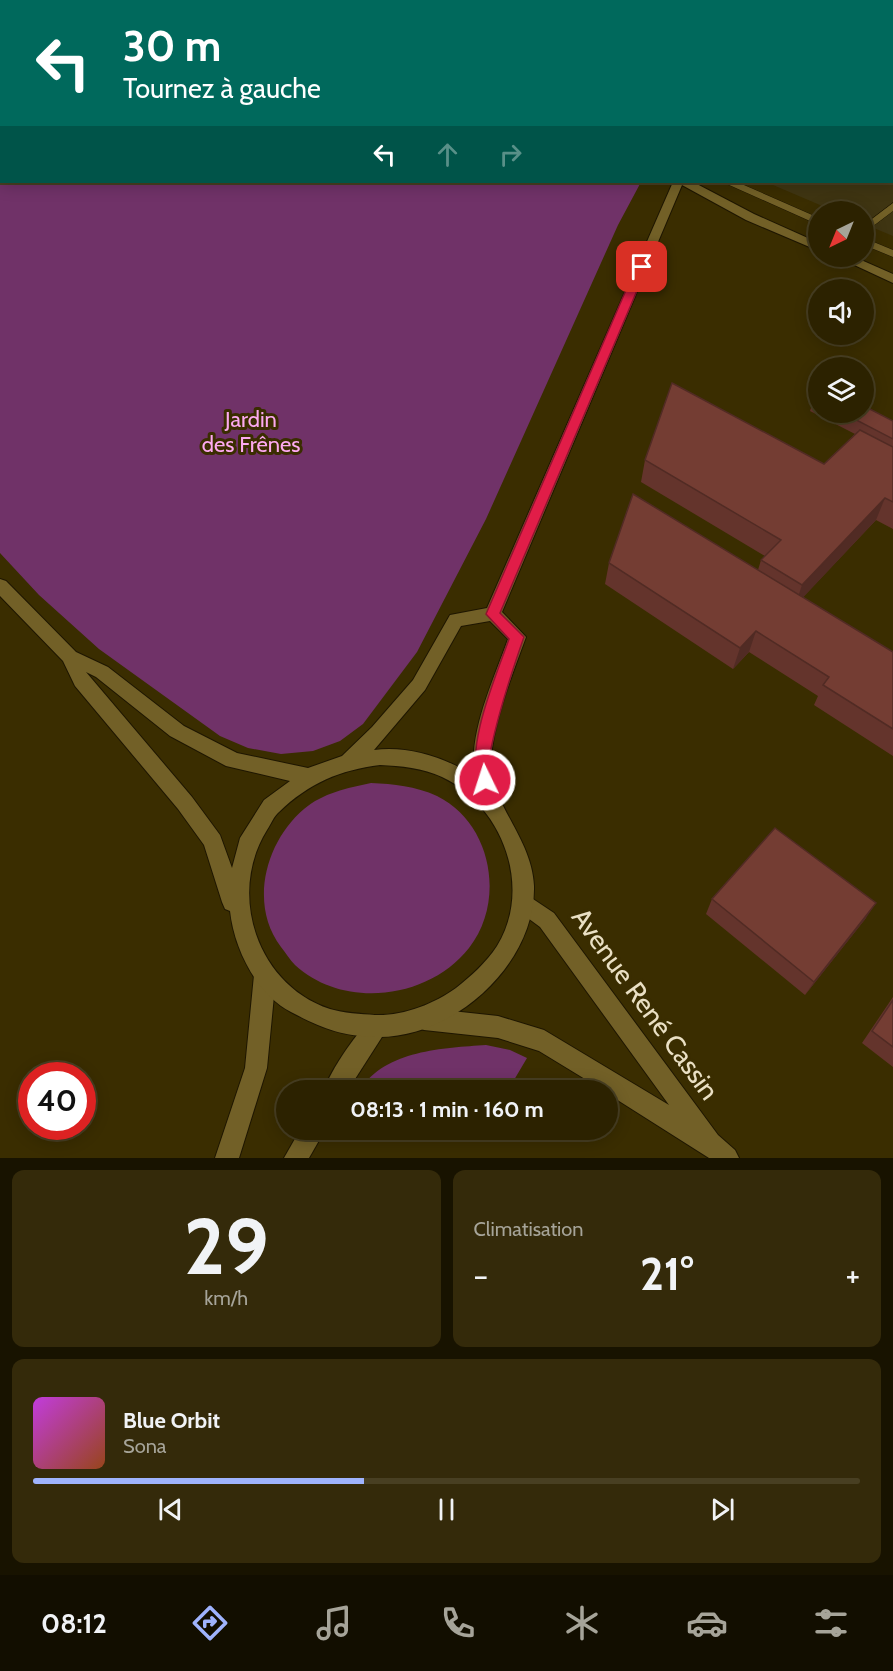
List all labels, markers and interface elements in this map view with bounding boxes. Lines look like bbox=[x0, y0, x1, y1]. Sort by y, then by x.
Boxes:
text: 30 m bbox=[123, 20, 221, 72]
icon: left bbox=[24, 24, 102, 102]
text: Tournez à gauche bbox=[123, 72, 321, 105]
icon: left bbox=[368, 138, 401, 171]
icon: ahead bbox=[431, 138, 464, 171]
icon: right bbox=[494, 138, 527, 171]
north arrow bbox=[808, 201, 874, 267]
map controls bbox=[808, 201, 874, 423]
pin bbox=[616, 241, 667, 292]
icon: arrive bbox=[625, 250, 658, 283]
button: sound bbox=[808, 279, 874, 345]
button: layers bbox=[808, 357, 874, 423]
park label: Jardin des Frênes bbox=[202, 406, 300, 458]
position arrow bbox=[453, 748, 517, 812]
street label: Avenue René Cassin bbox=[565, 901, 726, 1106]
speed limit sign: 40 bbox=[18, 1062, 96, 1140]
text: 08:13 · 1 min · 160 m bbox=[350, 1096, 544, 1123]
text: 29 bbox=[184, 1199, 269, 1294]
text: Climatisation bbox=[474, 1217, 584, 1241]
text: 21° bbox=[640, 1247, 693, 1301]
text: − bbox=[474, 1255, 488, 1295]
text: + bbox=[845, 1255, 860, 1295]
text: km/h bbox=[204, 1286, 248, 1310]
text: Blue Orbit bbox=[123, 1407, 220, 1434]
text: Sona bbox=[123, 1434, 166, 1458]
icon: previous bbox=[154, 1493, 187, 1526]
icon: pause bbox=[430, 1493, 463, 1526]
icon: next bbox=[706, 1493, 739, 1526]
icon: directions bbox=[189, 1602, 231, 1644]
icon: music bbox=[313, 1602, 355, 1644]
icon: phone bbox=[437, 1602, 479, 1644]
icon: climate bbox=[561, 1602, 603, 1644]
icon: car bbox=[686, 1602, 728, 1644]
icon: filters bbox=[810, 1602, 852, 1644]
text: 08:12 bbox=[41, 1607, 107, 1640]

